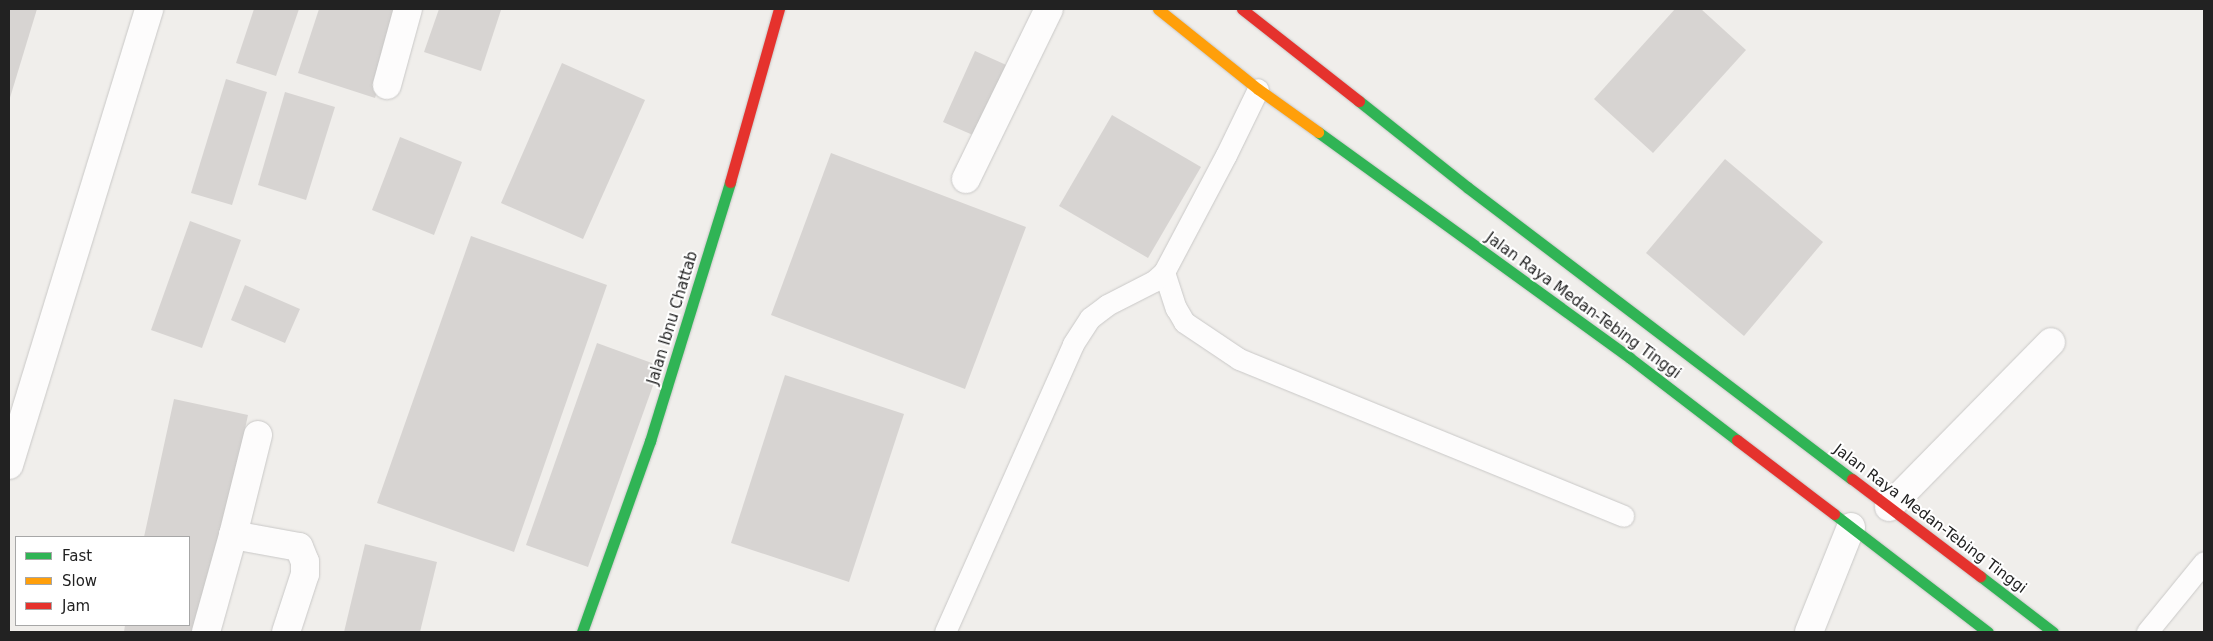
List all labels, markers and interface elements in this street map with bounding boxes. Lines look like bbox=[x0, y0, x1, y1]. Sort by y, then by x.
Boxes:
street label: Jalan Raya Medan-Tebing Tinggi bbox=[1482, 229, 1684, 383]
street label: Jalan Ibnu Chattab bbox=[644, 249, 702, 387]
street label: Jalan Raya Medan-Tebing Tinggi bbox=[1830, 441, 2030, 597]
legend bbox=[15, 536, 190, 626]
text: Fast bbox=[62, 547, 92, 565]
text: Slow bbox=[62, 572, 97, 590]
text: Jam bbox=[62, 597, 90, 615]

